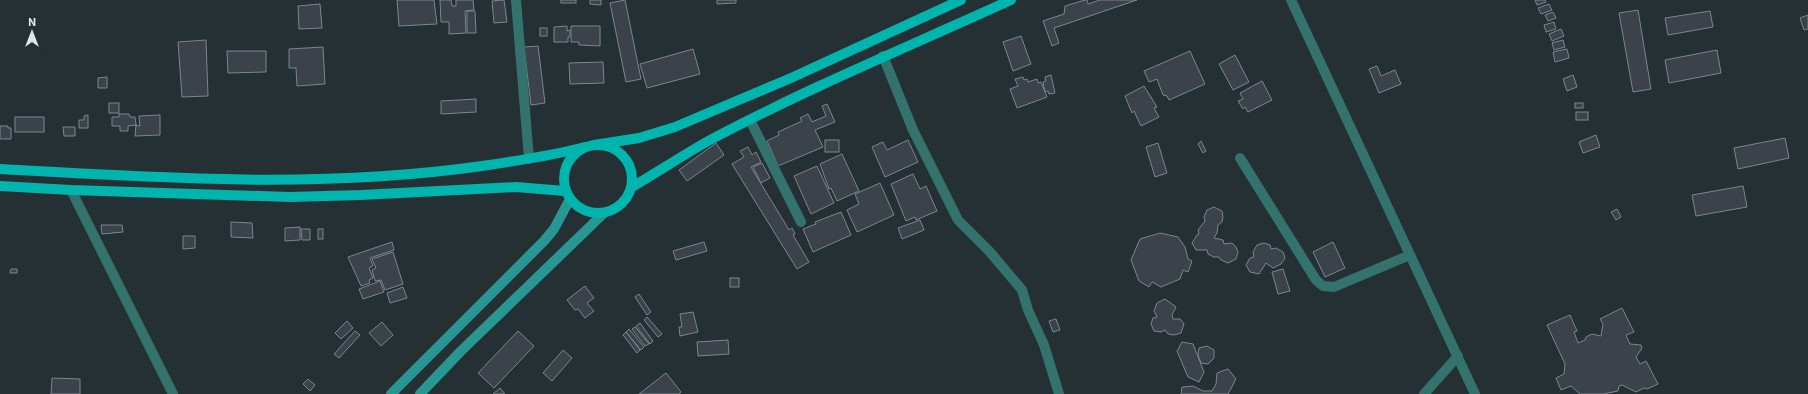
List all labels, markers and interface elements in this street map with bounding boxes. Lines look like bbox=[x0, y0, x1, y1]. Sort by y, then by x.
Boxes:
north arrow bbox=[12, 12, 52, 52]
text: N bbox=[28, 16, 36, 29]

